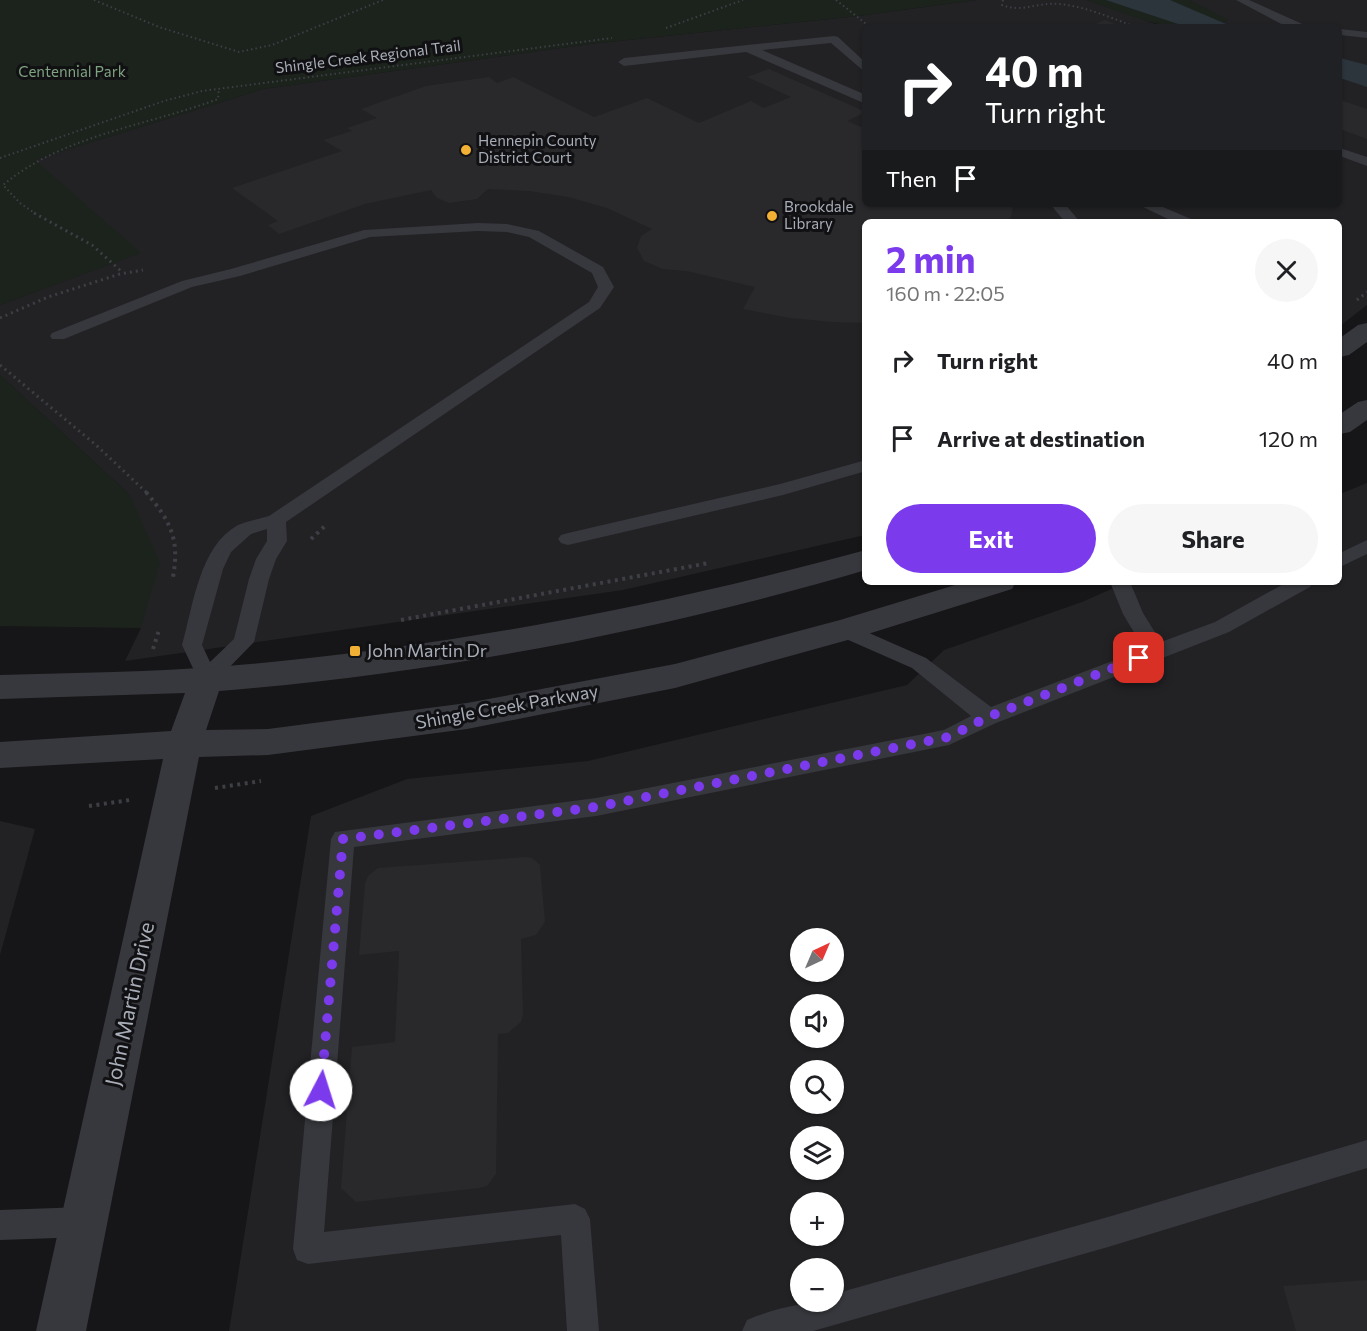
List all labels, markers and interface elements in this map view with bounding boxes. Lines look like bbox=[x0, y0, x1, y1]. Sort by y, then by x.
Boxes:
street label: Shingle Creek Regional Trail bbox=[274, 36, 462, 76]
text: 40 m bbox=[985, 44, 1083, 96]
icon: right bbox=[886, 48, 964, 126]
park label: Centennial Park bbox=[18, 62, 126, 80]
text: Turn right bbox=[985, 96, 1105, 129]
place label: Hennepin County District Court bbox=[478, 131, 597, 166]
marker: Hennepin County District Court bbox=[459, 143, 473, 157]
icon: arrive bbox=[949, 162, 982, 195]
text: Then bbox=[886, 165, 937, 192]
place label: Brookdale Library bbox=[784, 197, 853, 232]
marker: Brookdale Library bbox=[765, 209, 779, 223]
text: 2 min bbox=[886, 236, 976, 280]
button: close bbox=[1255, 239, 1318, 302]
text: 160 m · 22:05 bbox=[886, 281, 1005, 305]
icon: right bbox=[886, 344, 919, 377]
text: Turn right bbox=[937, 347, 1038, 374]
text: 40 m bbox=[1267, 347, 1318, 374]
icon: arrive bbox=[886, 422, 919, 455]
text: Arrive at destination bbox=[937, 425, 1145, 452]
text: 120 m bbox=[1259, 425, 1318, 452]
button: Exit bbox=[886, 504, 1096, 573]
button: Share bbox=[1108, 504, 1318, 573]
pin bbox=[1113, 632, 1164, 683]
place label: John Martin Dr bbox=[367, 639, 487, 661]
icon: arrive bbox=[1122, 641, 1155, 674]
marker: John Martin Dr bbox=[348, 644, 362, 658]
street label: Shingle Creek Parkway bbox=[414, 679, 600, 733]
street label: John Martin Drive bbox=[99, 920, 158, 1088]
north arrow bbox=[790, 928, 844, 982]
map controls bbox=[790, 928, 844, 1312]
button: sound bbox=[790, 994, 844, 1048]
position arrow bbox=[289, 1058, 353, 1122]
button: search bbox=[790, 1060, 844, 1114]
button: layers bbox=[790, 1126, 844, 1180]
button: + bbox=[790, 1192, 844, 1246]
button: − bbox=[790, 1258, 844, 1312]

